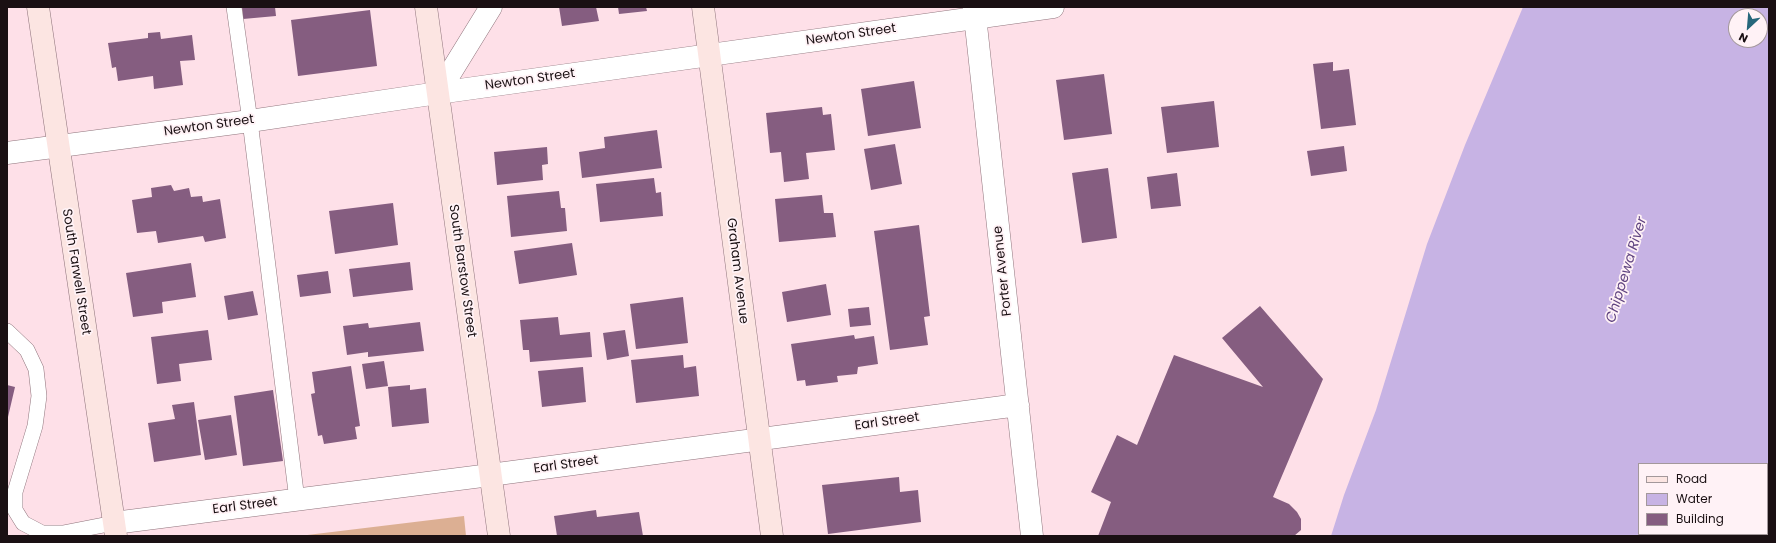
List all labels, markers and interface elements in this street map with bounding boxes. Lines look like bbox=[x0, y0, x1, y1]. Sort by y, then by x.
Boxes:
north arrow bbox=[1728, 8, 1768, 48]
street label: Newton Street bbox=[805, 21, 897, 49]
text: N bbox=[1736, 29, 1750, 47]
street label: Newton Street bbox=[484, 66, 576, 94]
street label: Newton Street bbox=[163, 112, 255, 140]
street label: South Barstow Street bbox=[445, 203, 479, 339]
street label: South Farwell Street bbox=[58, 208, 94, 336]
water label: Chippewa River bbox=[1603, 215, 1651, 325]
street label: Graham Avenue bbox=[723, 217, 751, 325]
street label: Porter Avenue bbox=[991, 225, 1015, 317]
street label: Earl Street bbox=[854, 410, 920, 434]
street label: Earl Street bbox=[533, 453, 599, 477]
legend bbox=[1638, 463, 1768, 535]
text: Road bbox=[1676, 470, 1707, 487]
text: Water bbox=[1676, 490, 1712, 507]
street label: Earl Street bbox=[212, 494, 278, 518]
text: Building bbox=[1676, 510, 1724, 527]

